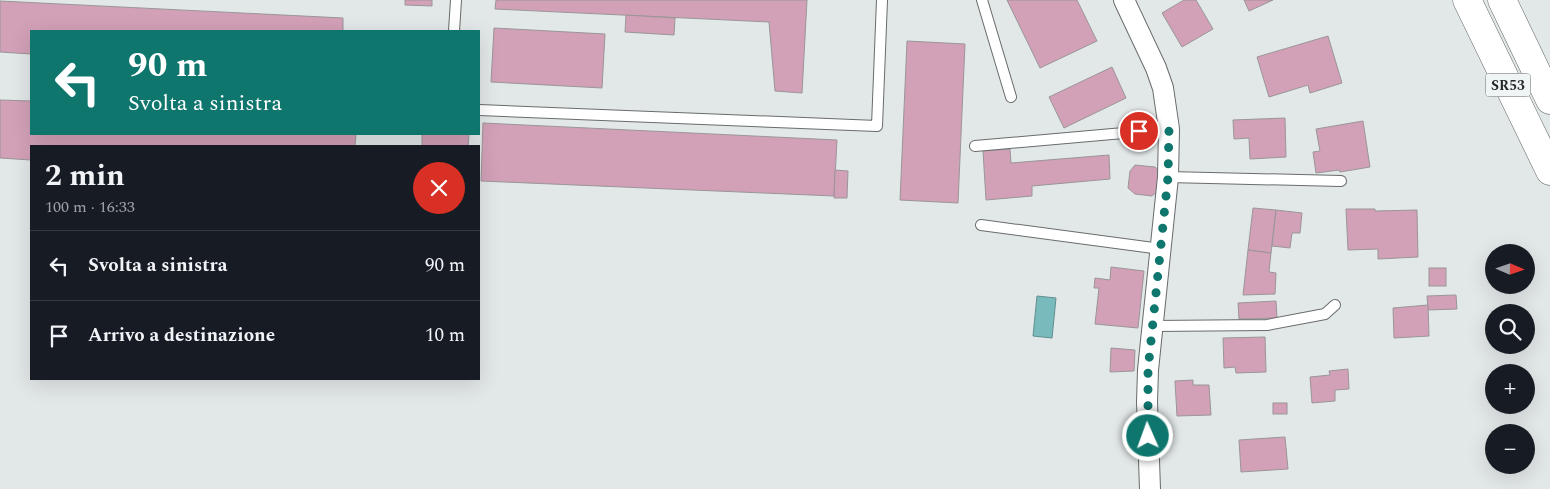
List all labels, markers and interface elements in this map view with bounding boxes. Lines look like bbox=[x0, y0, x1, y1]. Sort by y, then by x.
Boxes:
text: 90 m bbox=[128, 39, 208, 92]
icon: left bbox=[45, 50, 110, 115]
road number: SR53 bbox=[1486, 74, 1530, 96]
text: Svolta a sinistra bbox=[128, 87, 282, 120]
pin bbox=[1118, 110, 1160, 152]
icon: arrive bbox=[1125, 117, 1153, 145]
text: 2 min bbox=[45, 153, 125, 199]
button: close bbox=[413, 162, 465, 214]
text: 100 m · 16:33 bbox=[45, 195, 135, 219]
north arrow bbox=[1485, 244, 1535, 294]
map controls bbox=[1485, 244, 1535, 474]
text: Svolta a sinistra bbox=[88, 251, 228, 280]
text: 90 m bbox=[425, 251, 465, 280]
icon: left bbox=[45, 252, 73, 280]
button: search bbox=[1485, 304, 1535, 354]
text: Arrivo a destinazione bbox=[88, 321, 275, 350]
text: 10 m bbox=[425, 321, 465, 350]
icon: arrive bbox=[45, 322, 73, 350]
button: + bbox=[1485, 364, 1535, 414]
position arrow bbox=[1121, 409, 1173, 461]
button: − bbox=[1485, 424, 1535, 474]

